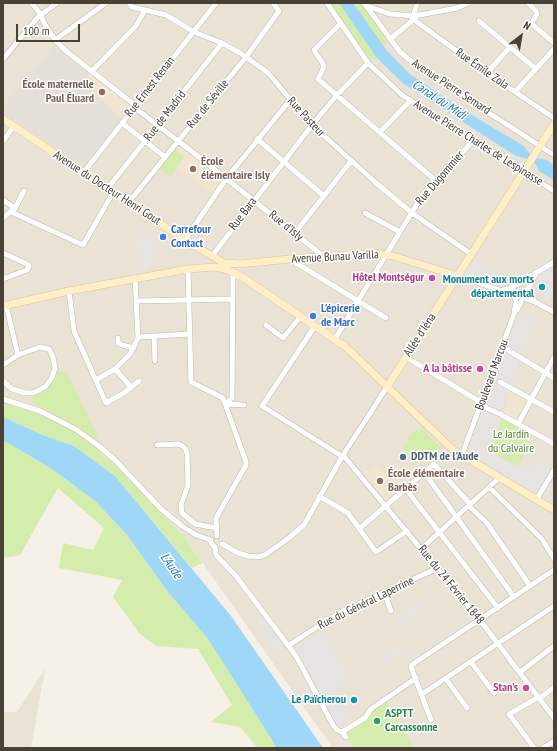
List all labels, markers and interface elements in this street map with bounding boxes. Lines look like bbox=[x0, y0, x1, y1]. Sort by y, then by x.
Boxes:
scale bar bbox=[18, 16, 82, 42]
north arrow bbox=[501, 16, 541, 56]
text: N bbox=[521, 18, 533, 33]
text: 100 m bbox=[23, 23, 50, 38]
street label: Rue Émile Zola bbox=[453, 45, 511, 93]
street label: Rue Ernest Renan bbox=[122, 54, 178, 120]
street label: Avenue Pierre Semard bbox=[409, 56, 493, 118]
street label: Rue de Séville bbox=[184, 77, 232, 131]
water label: Canal du Midi bbox=[409, 77, 469, 123]
place label: École maternelle Paul Éluard bbox=[22, 78, 94, 106]
marker: École maternelle Paul Éluard bbox=[97, 87, 107, 97]
street label: Rue de Madrid bbox=[141, 88, 189, 144]
street label: Rue Pasteur bbox=[284, 94, 328, 140]
street label: Avenue Pierre Charles de Lespinasse bbox=[410, 97, 546, 189]
street label: Avenue du Docteur Henri Gout bbox=[50, 148, 164, 228]
street label: Rue Dugommier bbox=[413, 148, 467, 208]
place label: École élémentaire Isly bbox=[201, 155, 270, 183]
marker: École élémentaire Isly bbox=[188, 164, 198, 174]
street label: Rue Bara bbox=[226, 195, 260, 233]
street label: Rue d'Isly bbox=[266, 208, 306, 244]
place label: Carrefour Contact bbox=[171, 223, 211, 251]
marker: Carrefour Contact bbox=[158, 232, 168, 242]
street label: Avenue Bunau Varilla bbox=[291, 248, 379, 266]
place label: Hôtel Montségur bbox=[353, 271, 424, 285]
marker: Hôtel Montségur bbox=[427, 273, 437, 283]
place label: Monument aux morts départemental bbox=[443, 273, 534, 301]
marker: Monument aux morts départemental bbox=[537, 282, 547, 292]
place label: L'épicerie de Marc bbox=[321, 302, 360, 330]
marker: L'épicerie de Marc bbox=[308, 311, 318, 321]
street label: Allée d'Iéna bbox=[401, 311, 439, 359]
street label: Boulevard Marcou bbox=[473, 338, 511, 412]
place label: A la bâtisse bbox=[423, 362, 472, 376]
marker: A la bâtisse bbox=[475, 364, 485, 374]
park label: Le Jardin du Calvaire bbox=[488, 428, 534, 456]
place label: DDTM de l'Aude bbox=[411, 450, 479, 464]
marker: DDTM de l'Aude bbox=[398, 452, 408, 462]
place label: École élémentaire Barbès bbox=[388, 467, 465, 495]
marker: École élémentaire Barbès bbox=[375, 476, 385, 486]
street label: Rue du 24 Février 1848 bbox=[415, 543, 487, 627]
water label: L'Aude bbox=[157, 550, 185, 582]
street label: Rue du Général Laperrine bbox=[316, 573, 416, 633]
place label: Stan’s bbox=[493, 681, 518, 695]
marker: Stan’s bbox=[521, 683, 531, 693]
place label: Le Païcherou bbox=[292, 693, 346, 707]
marker: Le Païcherou bbox=[349, 695, 359, 705]
place label: ASPTT Carcassonne bbox=[385, 707, 438, 735]
marker: ASPTT Carcassonne bbox=[372, 716, 382, 726]

